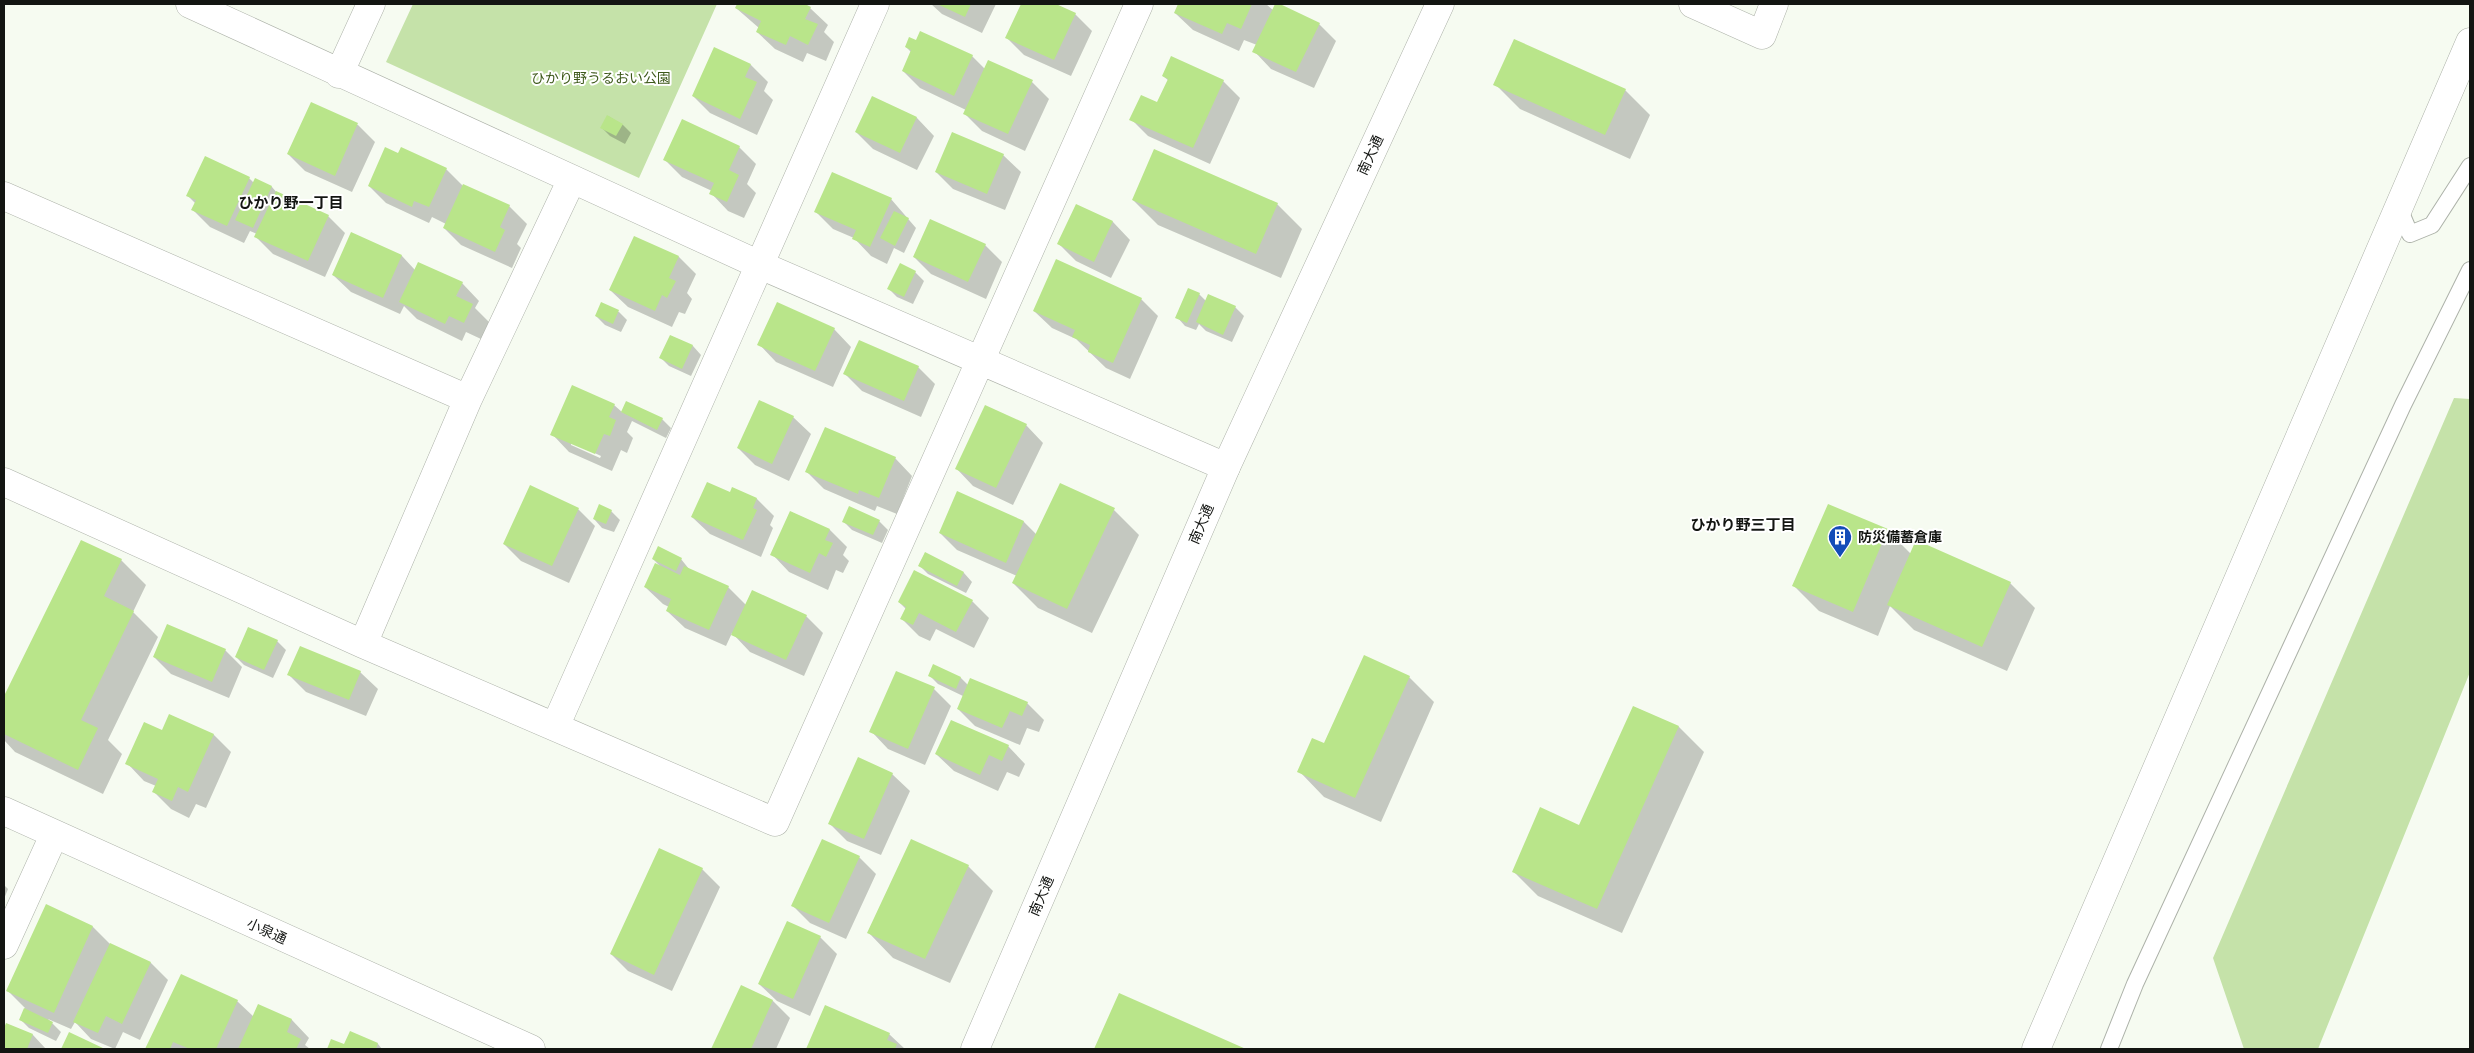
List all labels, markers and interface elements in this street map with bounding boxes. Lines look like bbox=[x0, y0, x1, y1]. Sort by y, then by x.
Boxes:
park label: ひかり野うるおい公園 bbox=[531, 70, 671, 86]
street label: 南大通 bbox=[1354, 133, 1386, 177]
district label: ひかり野一丁目 bbox=[238, 194, 344, 211]
street label: 南大通 bbox=[1185, 502, 1217, 546]
district label: ひかり野三丁目 bbox=[1690, 516, 1796, 533]
building icon: 防災備蓄倉庫 bbox=[1827, 524, 1853, 558]
place label: 防災備蓄倉庫 bbox=[1858, 529, 1942, 545]
street label: 南大通 bbox=[1025, 874, 1057, 918]
street label: 小泉通 bbox=[245, 915, 289, 947]

